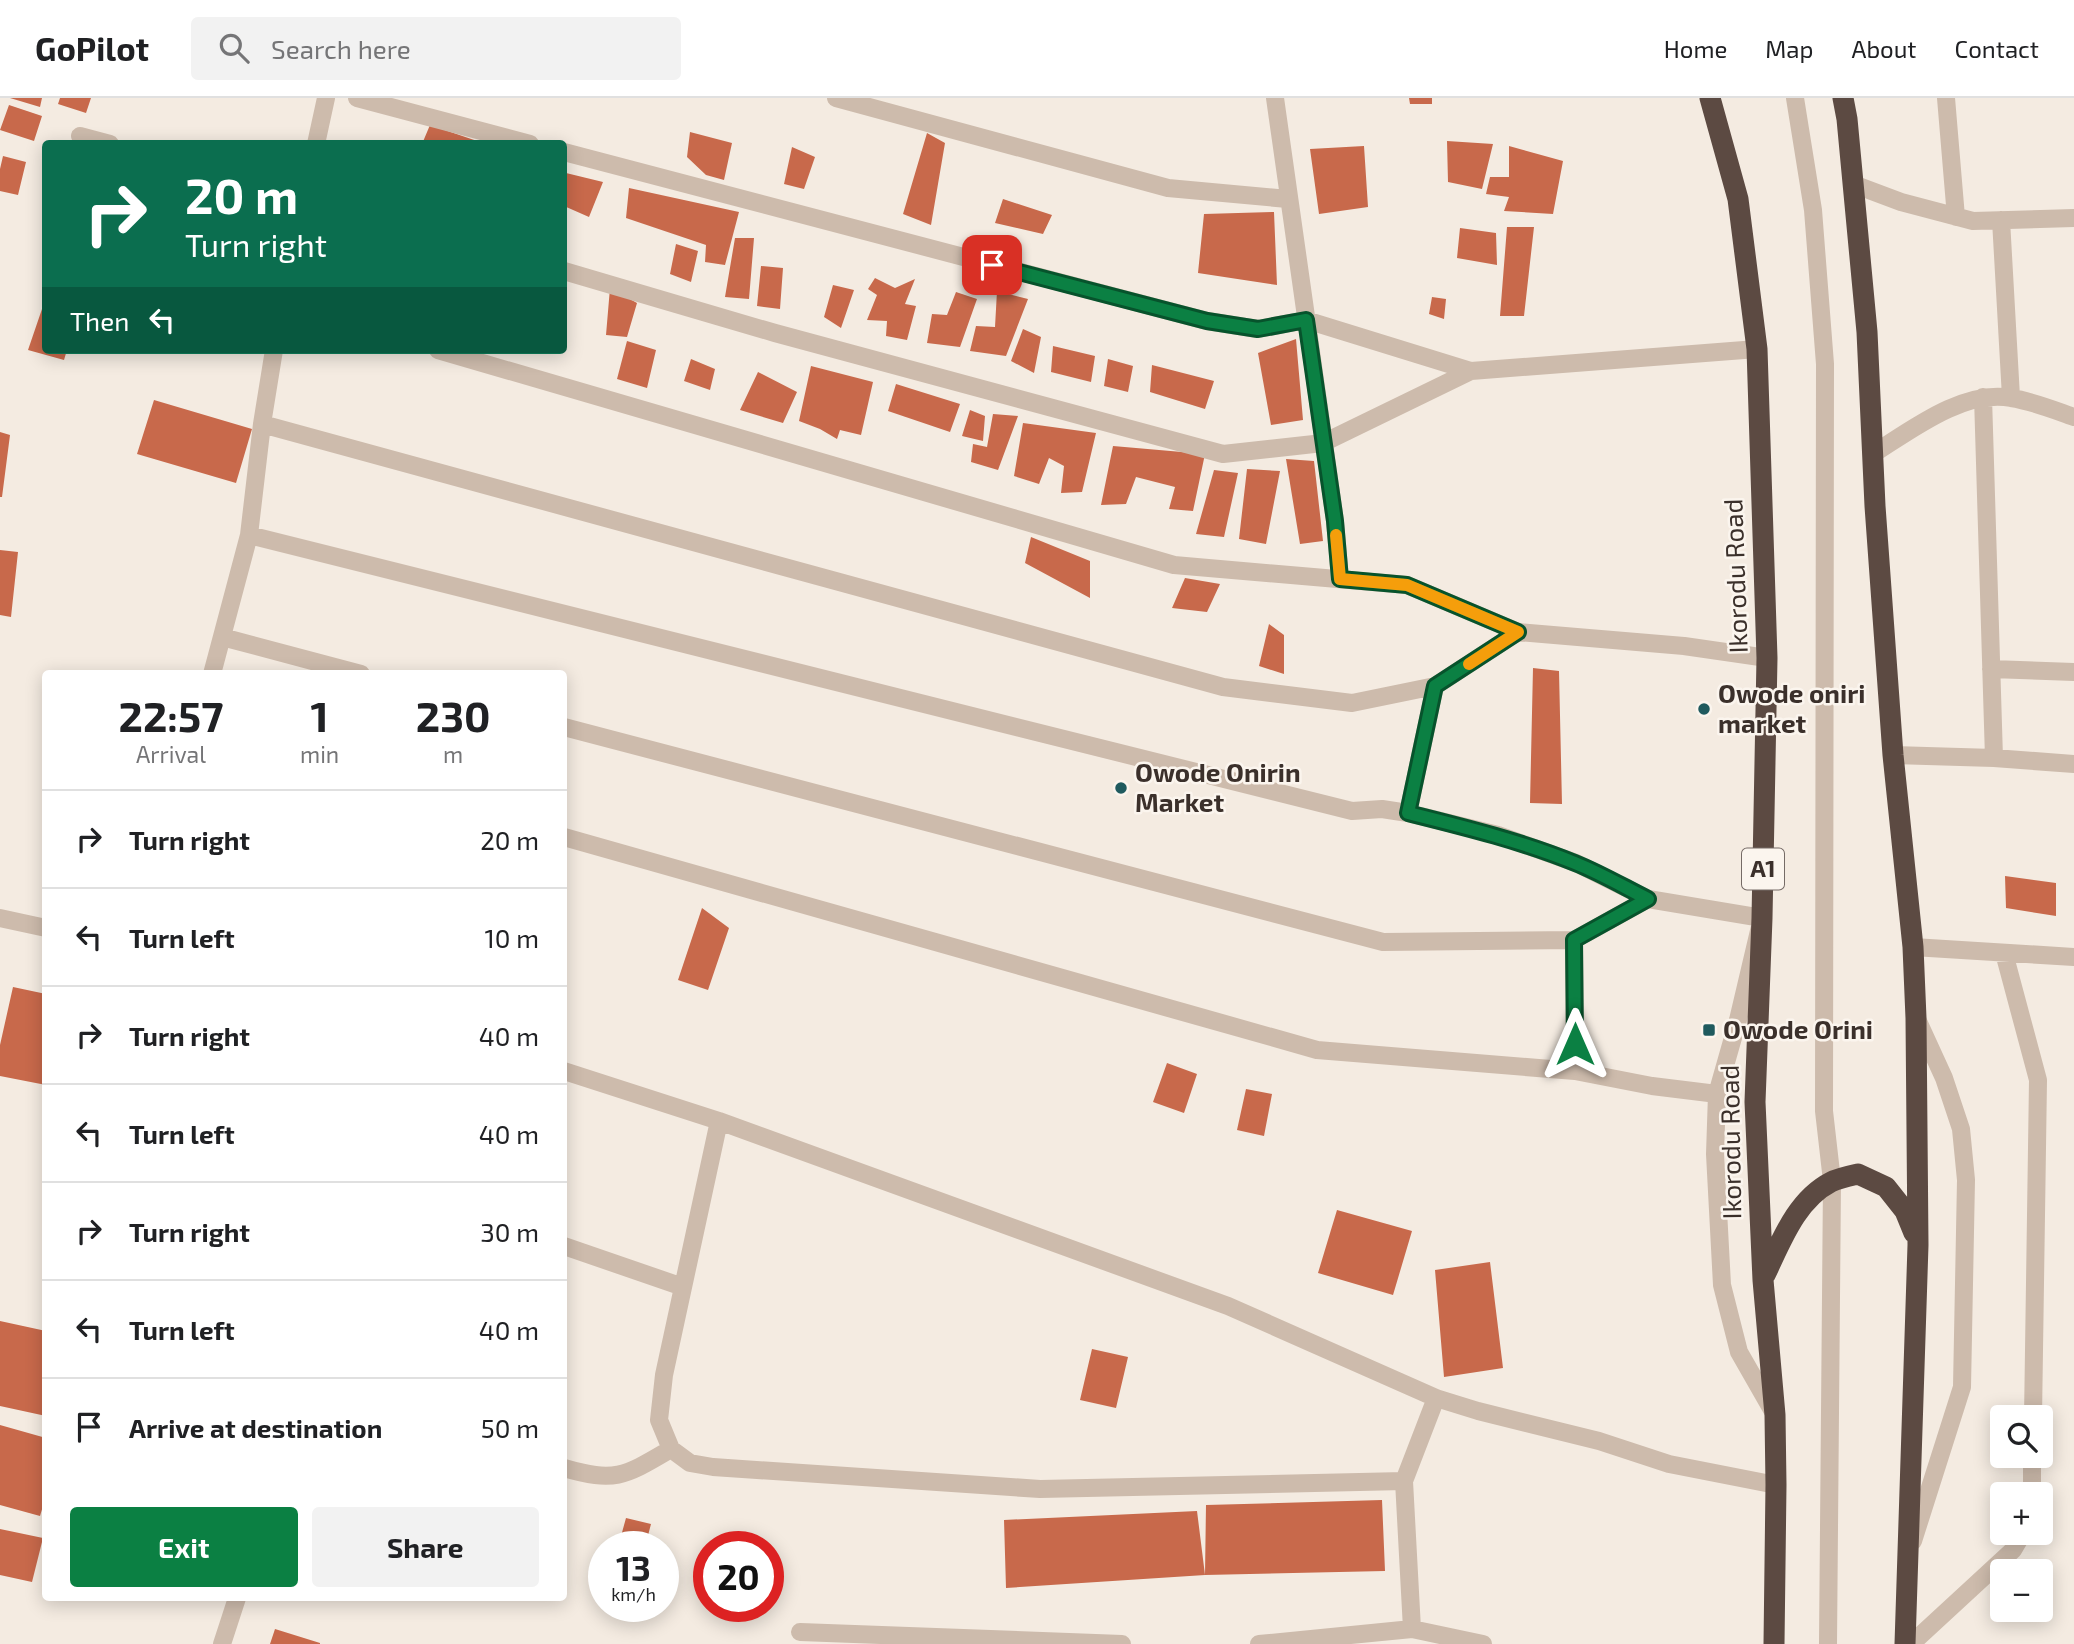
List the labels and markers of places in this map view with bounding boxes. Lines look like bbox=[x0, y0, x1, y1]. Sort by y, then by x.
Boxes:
pin bbox=[962, 235, 1022, 295]
place label: Owode oniri market bbox=[1718, 677, 1865, 738]
marker: Owode oniri market bbox=[1696, 701, 1712, 717]
place label: Owode Onirin Market bbox=[1135, 756, 1301, 817]
marker: Owode Onirin Market bbox=[1113, 780, 1129, 796]
place label: Owode Orini bbox=[1723, 1013, 1873, 1044]
marker: Owode Orini bbox=[1701, 1022, 1717, 1038]

